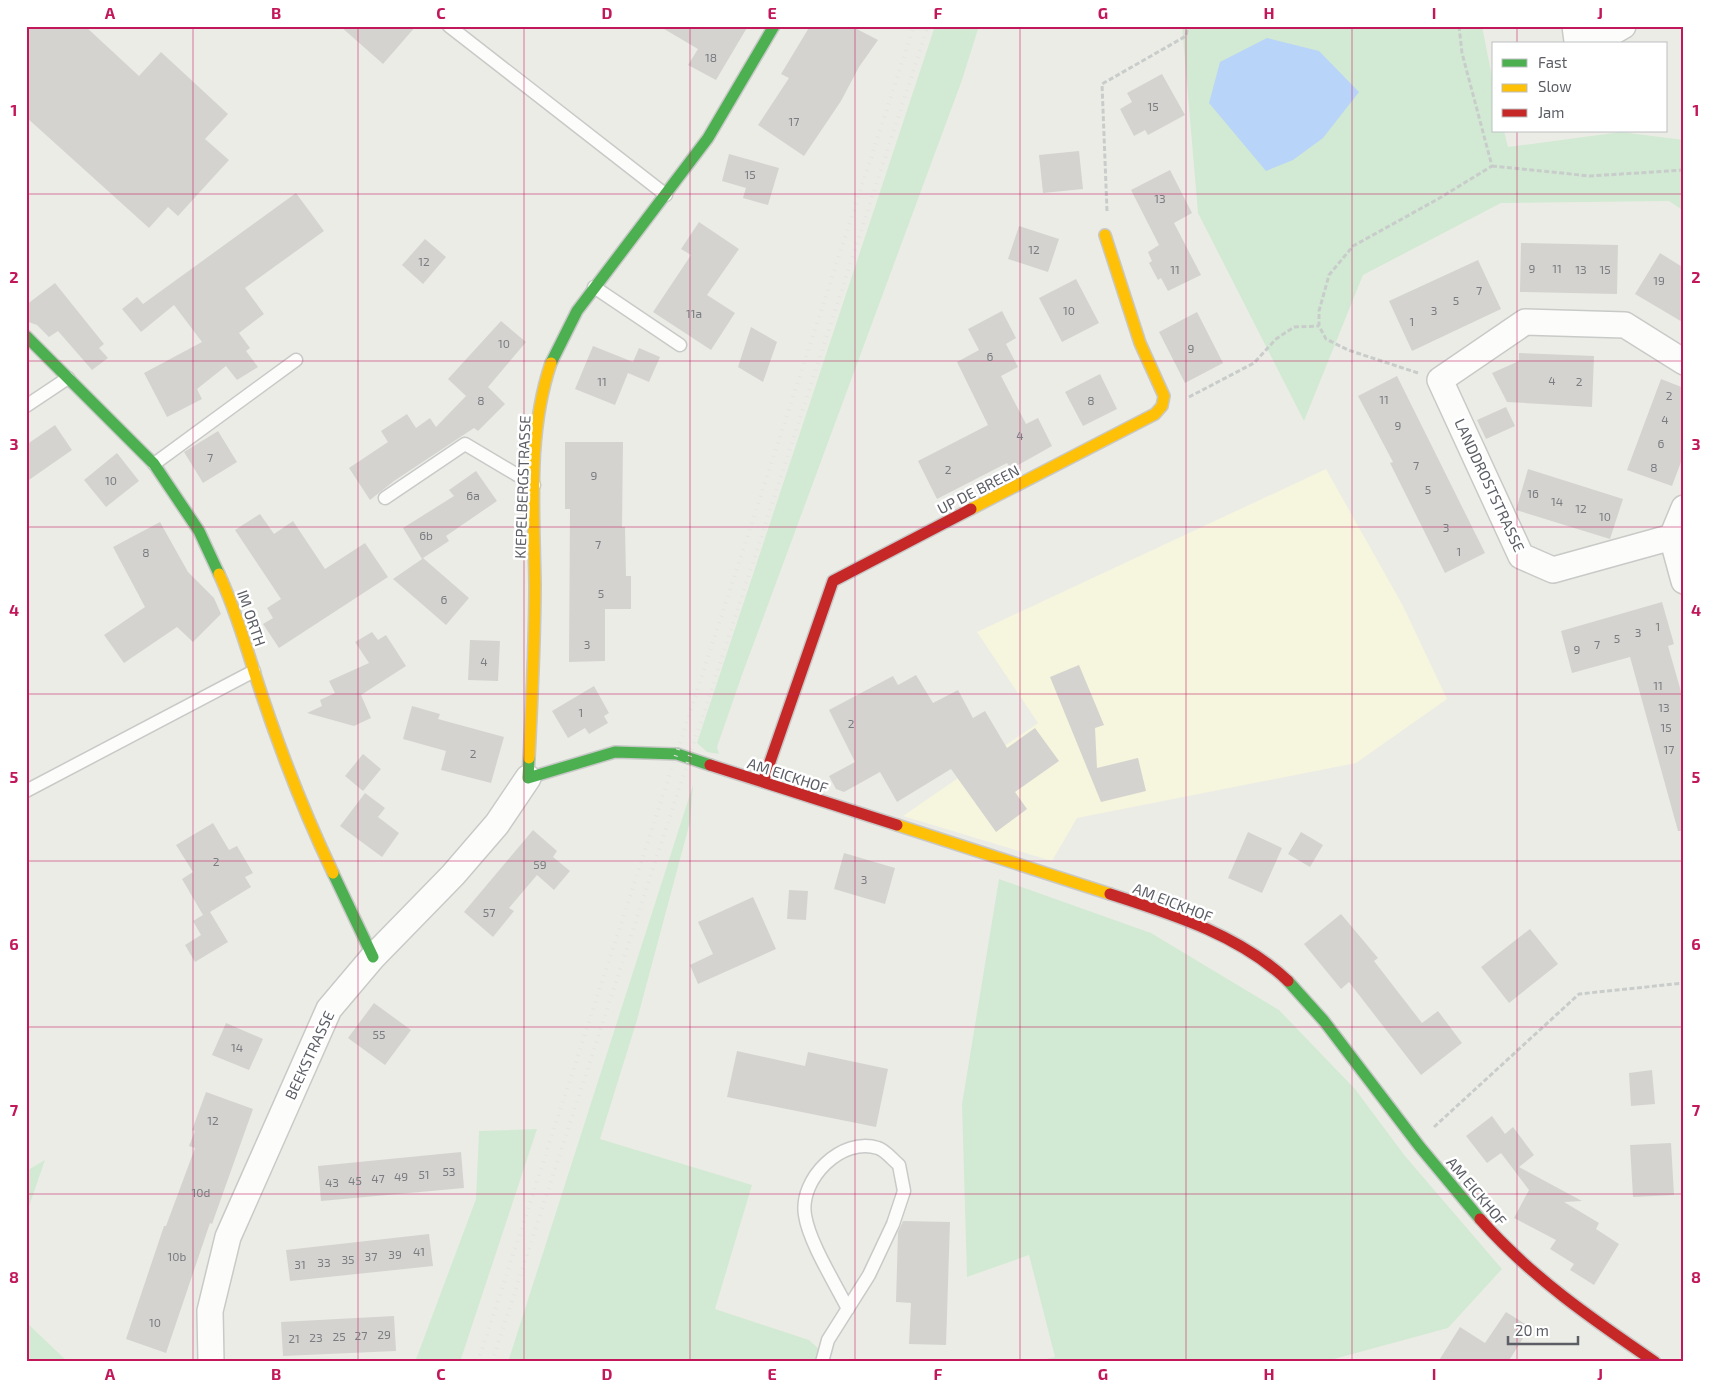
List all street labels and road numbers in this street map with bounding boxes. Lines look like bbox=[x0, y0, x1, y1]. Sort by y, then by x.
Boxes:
street label: KIEPELBERGSTRASSE bbox=[511, 415, 533, 559]
street label: LANDDROSTSTRASSE bbox=[1451, 416, 1529, 554]
street label: UP DE BREEN bbox=[934, 461, 1022, 517]
street label: IM ORTH bbox=[234, 588, 270, 648]
street label: AM EICKHOF bbox=[745, 754, 831, 796]
street label: AM EICKHOF bbox=[1131, 879, 1215, 925]
street label: BEEKSTRASSE bbox=[281, 1008, 337, 1102]
street label: AM EICKHOF bbox=[1443, 1153, 1511, 1229]

